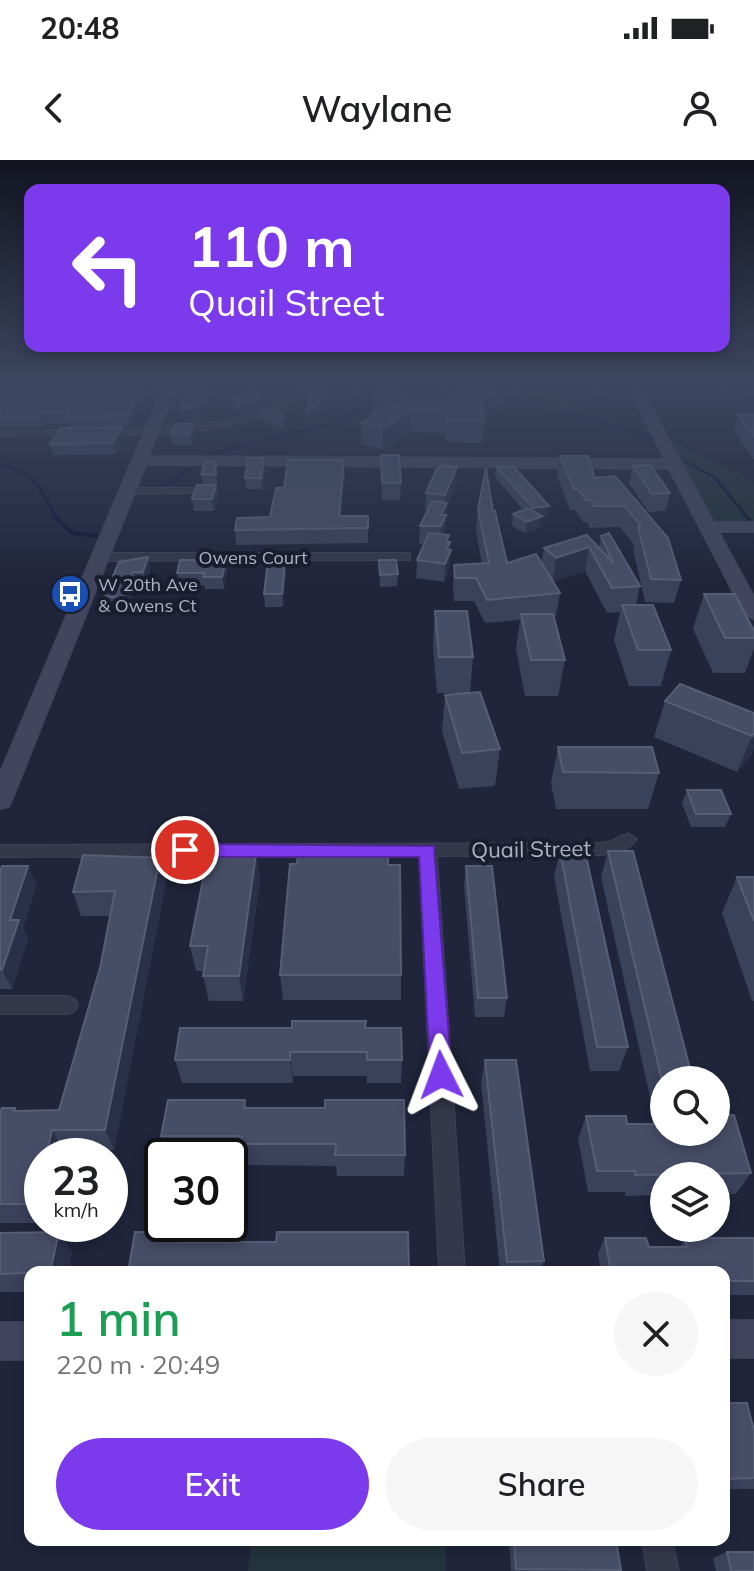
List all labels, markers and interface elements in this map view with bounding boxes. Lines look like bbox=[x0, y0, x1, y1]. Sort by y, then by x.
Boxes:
text: 20:48 bbox=[40, 9, 119, 47]
icon: back bbox=[32, 86, 76, 130]
text: Waylane bbox=[301, 86, 453, 131]
icon: person bbox=[678, 86, 722, 130]
text: 110 m bbox=[188, 211, 355, 281]
icon: left bbox=[56, 216, 160, 320]
text: Quail Street bbox=[188, 280, 384, 325]
street label: Owens Court bbox=[198, 546, 308, 569]
bus stop icon: W 20th Ave & Owens Ct bbox=[49, 573, 91, 615]
place label: W 20th Ave & Owens Ct bbox=[98, 573, 198, 617]
pin bbox=[151, 816, 219, 884]
icon: arrive bbox=[163, 828, 207, 872]
street label: Quail Street bbox=[471, 834, 591, 864]
position arrow bbox=[399, 1033, 483, 1117]
map controls bbox=[650, 1066, 730, 1242]
button: search bbox=[650, 1066, 730, 1146]
speed limit sign: 30 bbox=[144, 1138, 248, 1242]
text: 23 bbox=[52, 1155, 100, 1205]
button: layers bbox=[650, 1162, 730, 1242]
text: km/h bbox=[53, 1197, 99, 1222]
text: 1 min bbox=[56, 1288, 181, 1348]
button: close bbox=[614, 1292, 698, 1376]
text: 220 m · 20:49 bbox=[56, 1348, 220, 1381]
button: Exit bbox=[56, 1438, 369, 1530]
button: Share bbox=[385, 1438, 698, 1530]

